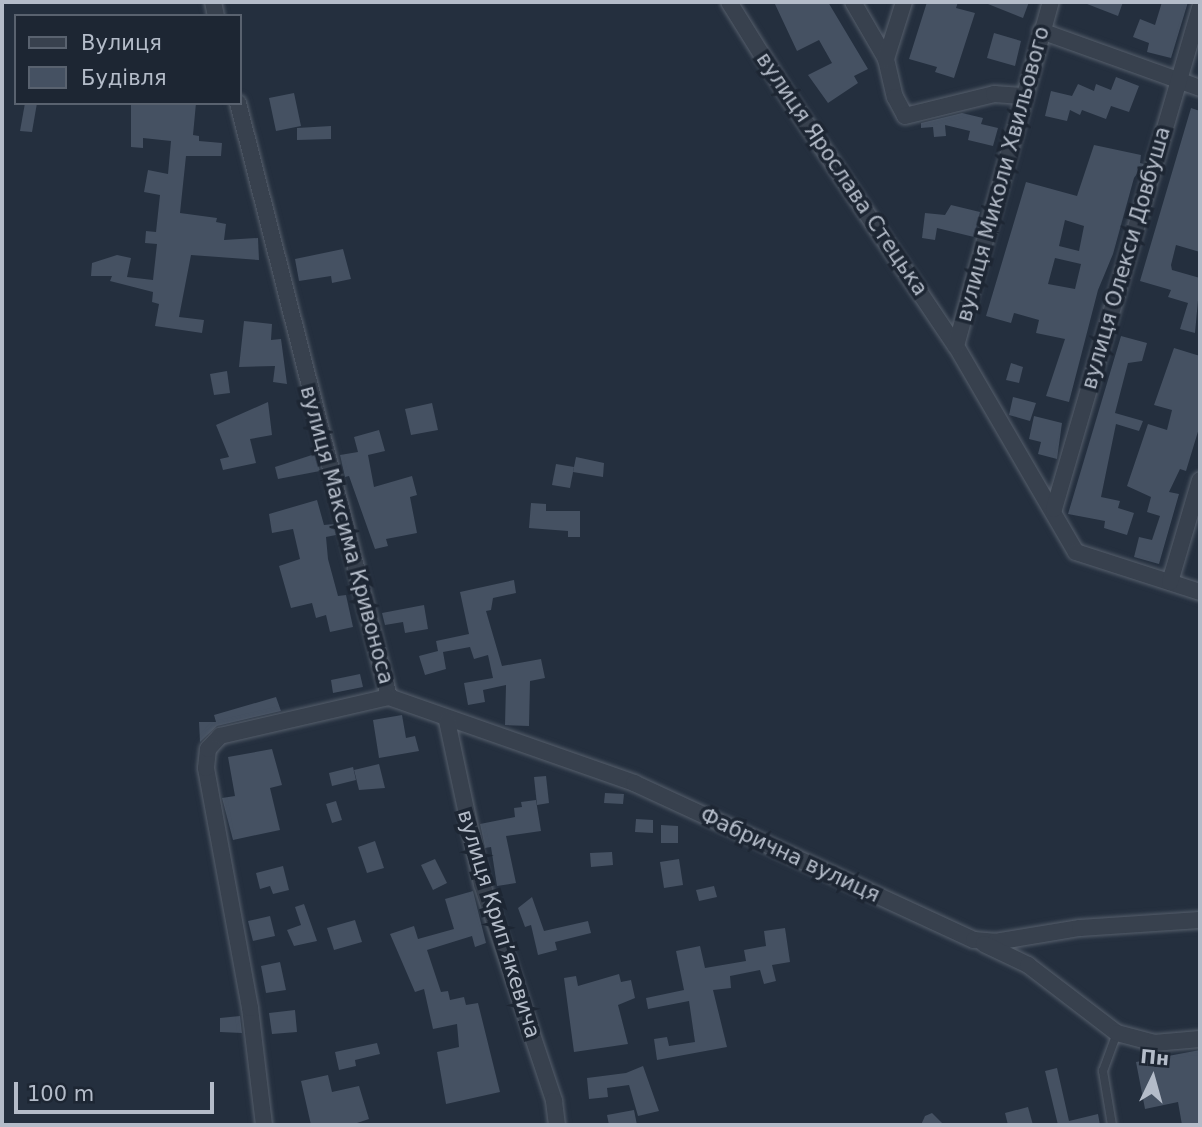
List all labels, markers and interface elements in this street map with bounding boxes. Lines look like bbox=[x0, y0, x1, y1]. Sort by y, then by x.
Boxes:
legend bbox=[14, 14, 242, 105]
street label: вулиця Миколи Хвильового bbox=[951, 24, 1055, 324]
text: Вулиця bbox=[81, 31, 162, 55]
street label: вулиця Ярослава Стецька bbox=[751, 48, 933, 300]
text: Будівля bbox=[81, 66, 167, 90]
street label: вулиця Олекси Довбуша bbox=[1076, 124, 1176, 392]
street label: вулиця Максима Кривоноса bbox=[295, 383, 399, 687]
street label: Фабрична вулиця bbox=[696, 802, 884, 908]
street label: вулиця Крипʼякевича bbox=[452, 807, 546, 1041]
north arrow bbox=[1118, 1043, 1188, 1113]
text: Пн bbox=[1139, 1045, 1170, 1069]
scale bar bbox=[18, 1068, 217, 1112]
text: 100 m bbox=[27, 1082, 94, 1106]

